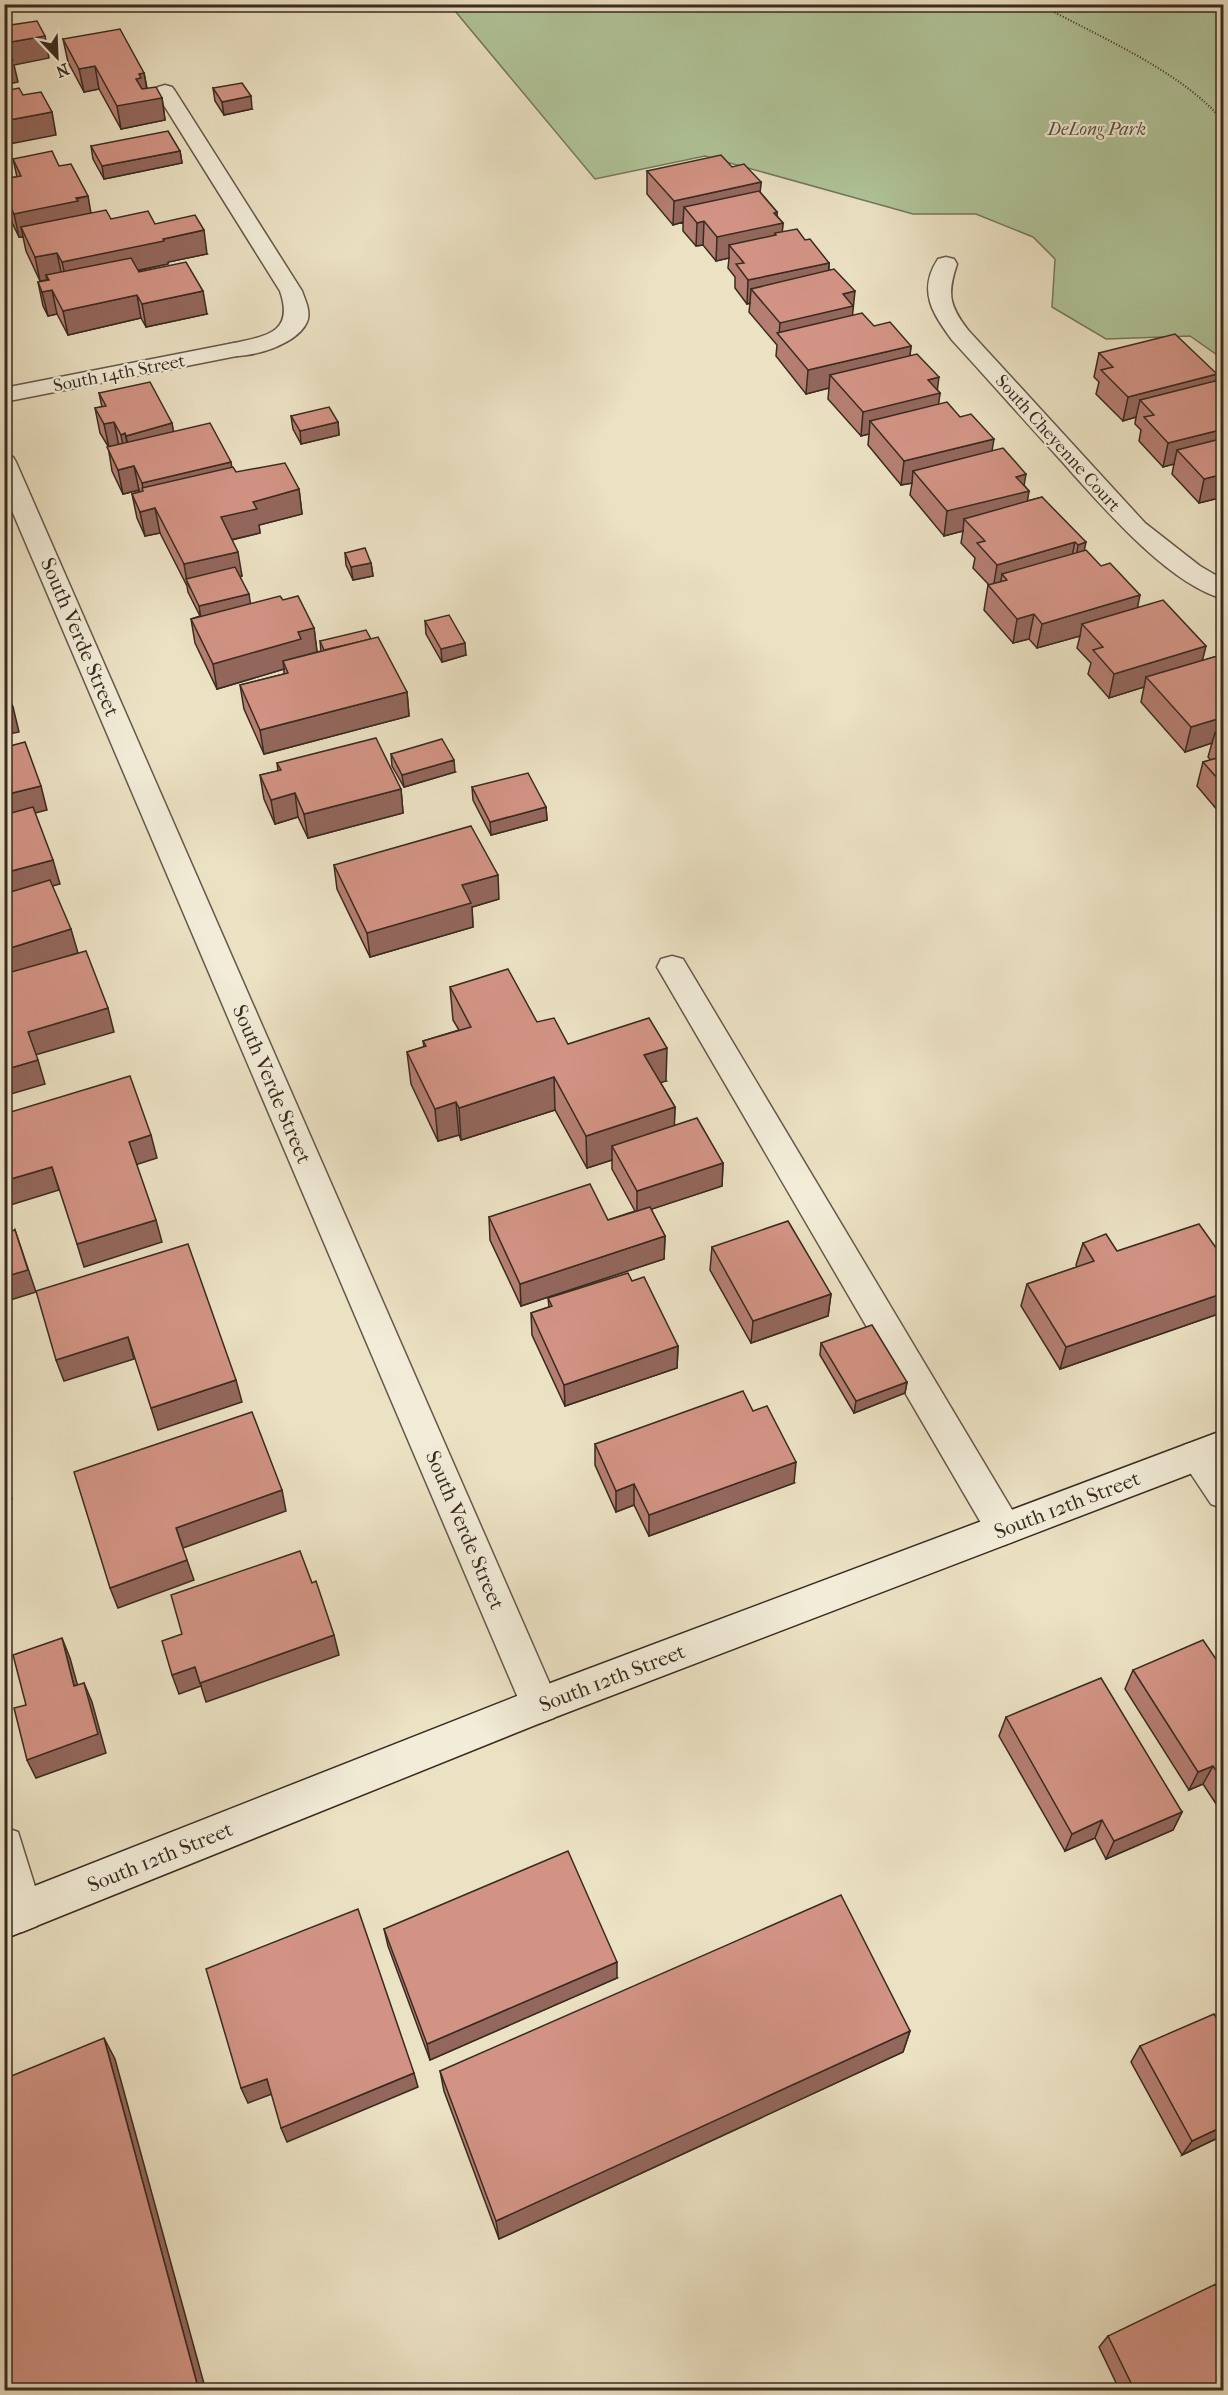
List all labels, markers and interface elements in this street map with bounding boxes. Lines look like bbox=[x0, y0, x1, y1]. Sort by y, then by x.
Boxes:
north arrow bbox=[27, 27, 87, 87]
text: N bbox=[53, 59, 72, 82]
park label: DeLong Park bbox=[1047, 119, 1146, 140]
street label: South 14th Street bbox=[51, 350, 187, 397]
street label: South Cheyenne Court bbox=[991, 371, 1125, 516]
street label: South Verde Street bbox=[36, 554, 124, 720]
street label: South Verde Street bbox=[228, 1001, 316, 1167]
street label: South Verde Street bbox=[421, 1447, 509, 1613]
street label: South 12th Street bbox=[991, 1466, 1144, 1544]
street label: South 12th Street bbox=[536, 1639, 689, 1717]
street label: South 12th Street bbox=[84, 1817, 237, 1897]

